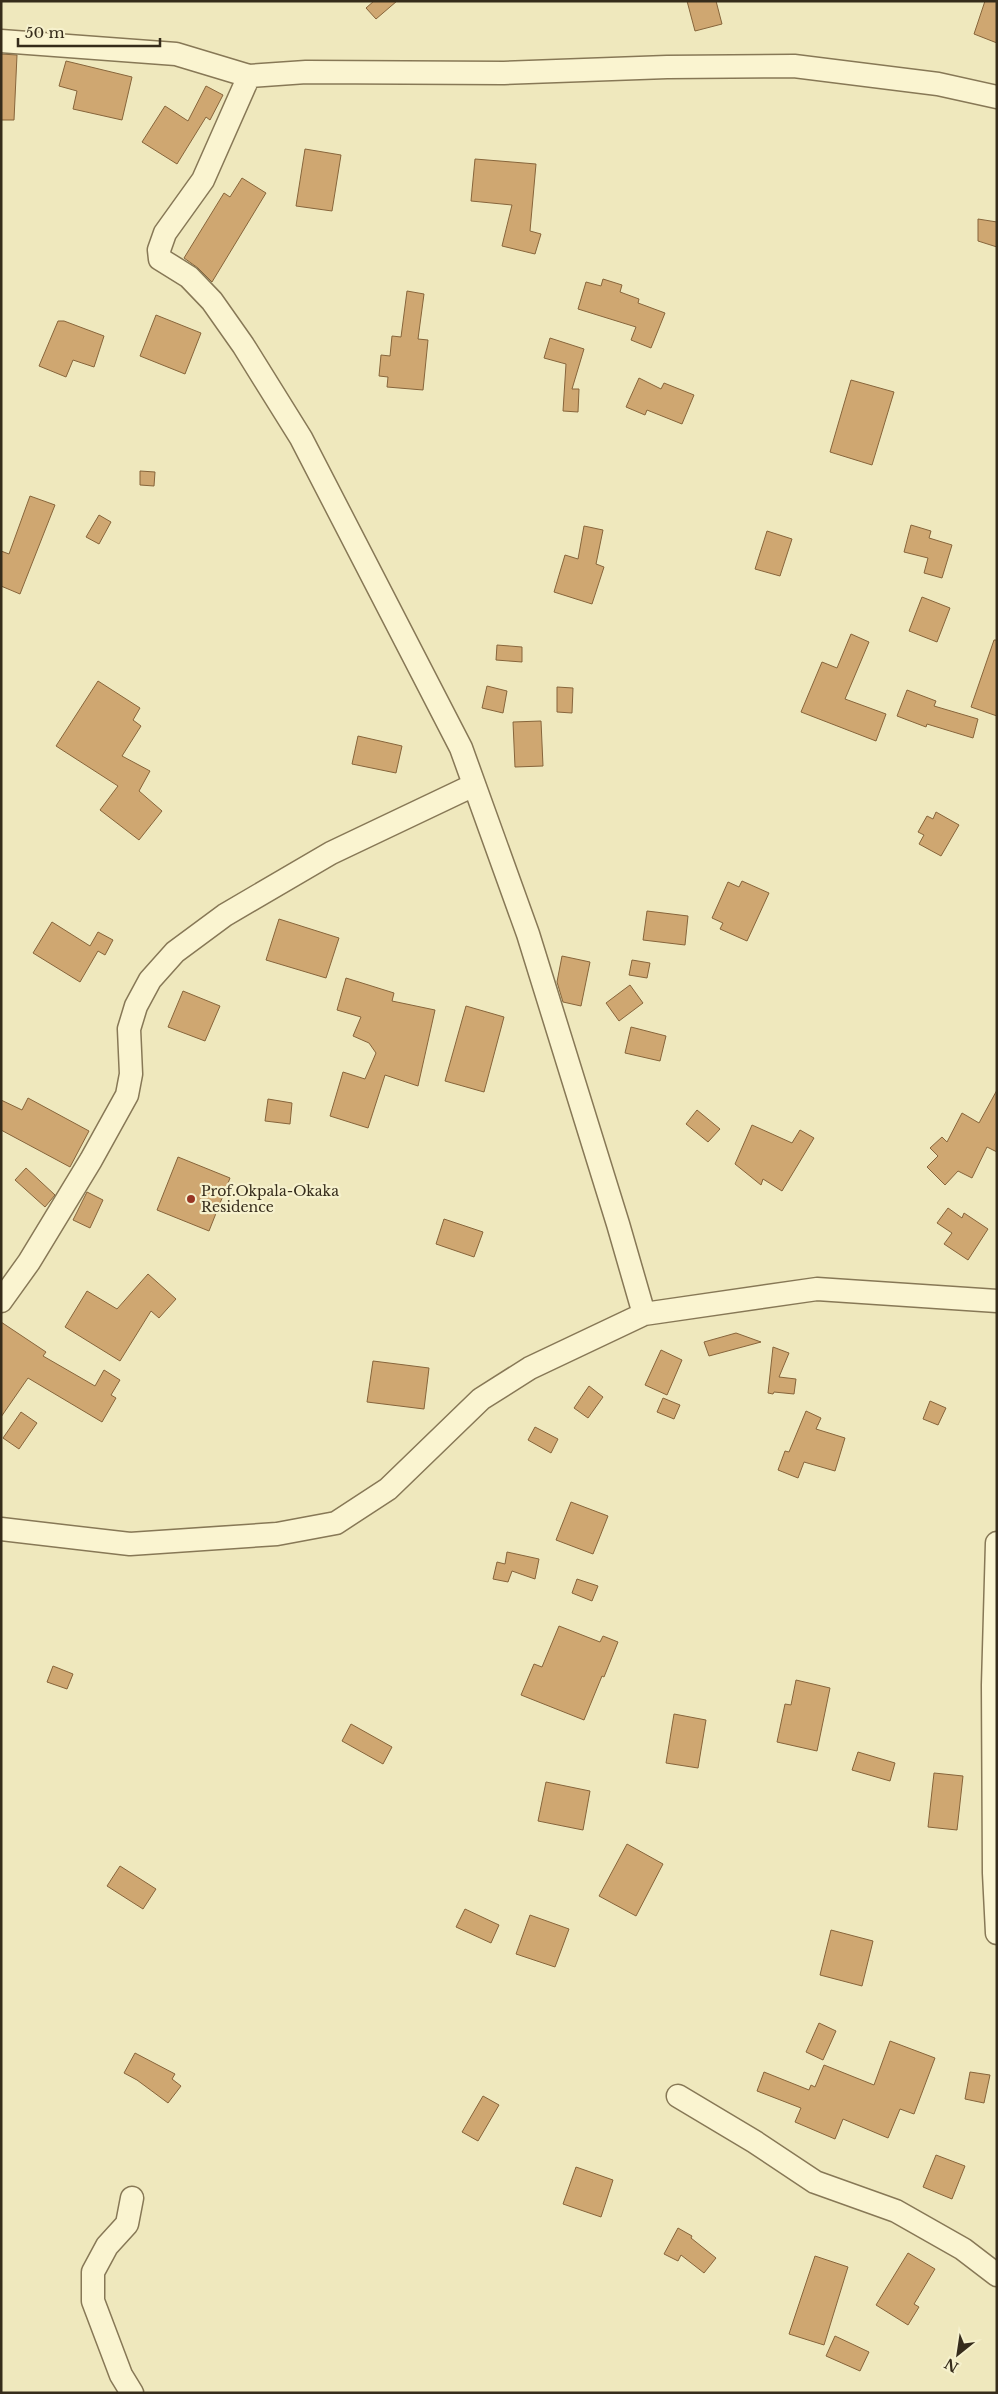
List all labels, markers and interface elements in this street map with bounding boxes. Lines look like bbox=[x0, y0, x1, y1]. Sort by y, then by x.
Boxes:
scale bar bbox=[18, 15, 160, 47]
text: 50 m bbox=[25, 23, 65, 42]
place label: Prof.Okpala-Okaka Residence bbox=[201, 1182, 339, 1216]
marker: Prof.Okpala-Okaka Residence bbox=[185, 1193, 197, 1205]
north arrow bbox=[933, 2329, 983, 2379]
text: N bbox=[941, 2354, 962, 2376]

